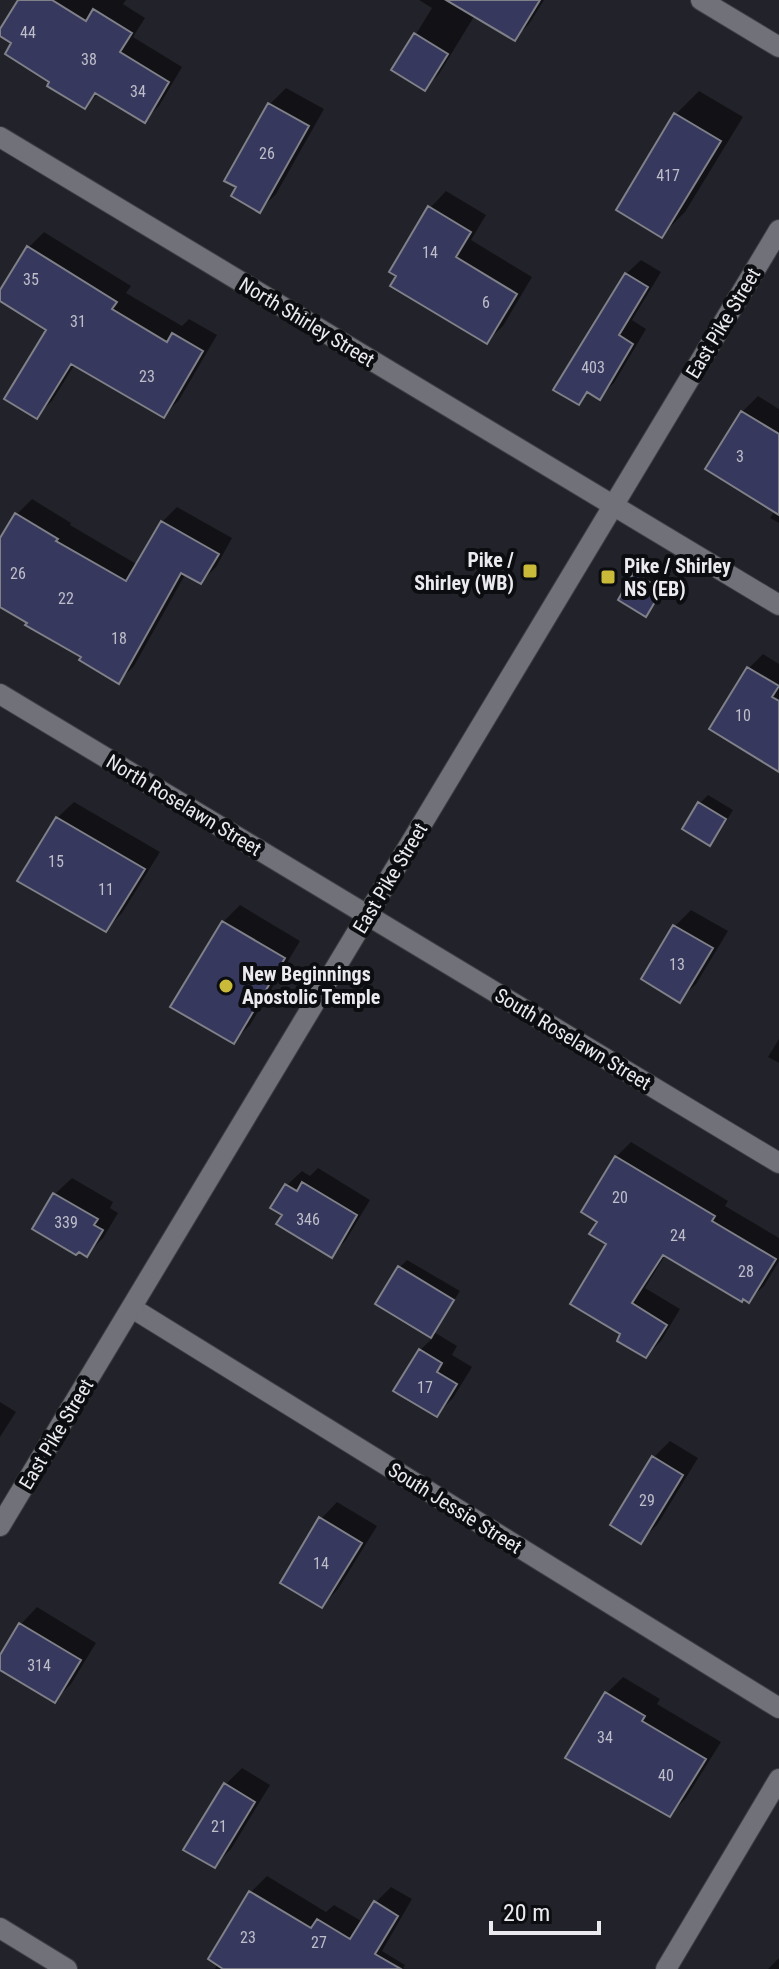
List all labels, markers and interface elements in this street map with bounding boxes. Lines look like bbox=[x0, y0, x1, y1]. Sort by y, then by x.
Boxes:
house number: 44 bbox=[20, 23, 36, 42]
house number: 38 bbox=[81, 50, 97, 69]
house number: 34 bbox=[130, 82, 146, 101]
house number: 26 bbox=[259, 144, 275, 163]
house number: 417 bbox=[656, 166, 680, 185]
house number: 14 bbox=[422, 243, 438, 262]
street label: East Pike Street bbox=[681, 263, 765, 383]
house number: 35 bbox=[23, 270, 39, 289]
street label: North Shirley Street bbox=[235, 272, 379, 372]
house number: 6 bbox=[482, 293, 490, 312]
house number: 31 bbox=[70, 312, 86, 331]
house number: 403 bbox=[581, 358, 605, 377]
house number: 23 bbox=[139, 367, 155, 386]
house number: 3 bbox=[736, 447, 744, 466]
place label: Pike / Shirley (WB) bbox=[414, 548, 514, 595]
place label: Pike / Shirley NS (EB) bbox=[624, 554, 731, 601]
marker: Pike / Shirley (WB) bbox=[521, 562, 539, 580]
house number: 26 bbox=[10, 564, 26, 583]
marker: Pike / Shirley NS (EB) bbox=[599, 568, 617, 586]
house number: 22 bbox=[58, 589, 74, 608]
house number: 18 bbox=[111, 629, 127, 648]
house number: 10 bbox=[735, 706, 751, 725]
street label: North Roselawn Street bbox=[102, 749, 266, 861]
street label: East Pike Street bbox=[348, 818, 432, 938]
house number: 15 bbox=[48, 852, 64, 871]
house number: 11 bbox=[98, 880, 114, 899]
house number: 13 bbox=[669, 955, 685, 974]
place label: New Beginnings Apostolic Temple bbox=[242, 962, 380, 1009]
marker: New Beginnings Apostolic Temple bbox=[217, 977, 235, 995]
street label: South Roselawn Street bbox=[491, 983, 655, 1095]
house number: 20 bbox=[612, 1188, 628, 1207]
house number: 346 bbox=[296, 1210, 320, 1229]
house number: 339 bbox=[54, 1213, 78, 1232]
house number: 24 bbox=[670, 1226, 686, 1245]
house number: 28 bbox=[738, 1262, 754, 1281]
street label: East Pike Street bbox=[14, 1374, 98, 1494]
house number: 17 bbox=[417, 1378, 433, 1397]
street label: South Jessie Street bbox=[384, 1457, 526, 1559]
house number: 29 bbox=[639, 1491, 655, 1510]
house number: 14 bbox=[313, 1554, 329, 1573]
house number: 314 bbox=[27, 1656, 51, 1675]
house number: 34 bbox=[597, 1728, 613, 1747]
house number: 40 bbox=[658, 1766, 674, 1785]
house number: 21 bbox=[211, 1817, 227, 1836]
scale bar bbox=[491, 1885, 599, 1935]
text: 20 m bbox=[503, 1899, 550, 1927]
house number: 23 bbox=[240, 1928, 256, 1947]
house number: 27 bbox=[311, 1933, 327, 1952]

